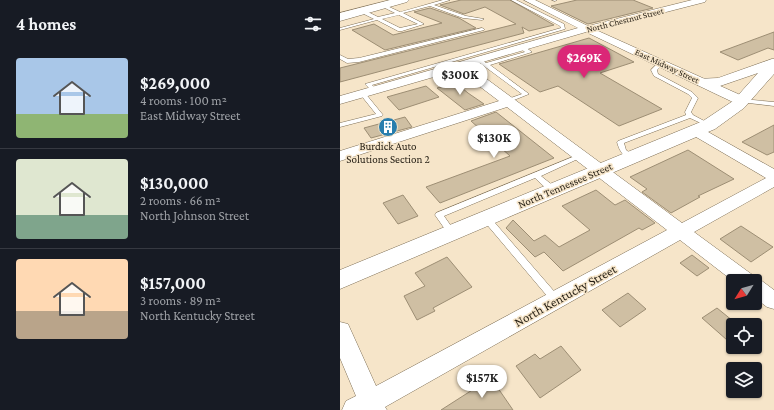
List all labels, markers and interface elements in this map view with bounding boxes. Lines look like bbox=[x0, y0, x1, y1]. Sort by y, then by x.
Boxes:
street label: North Chestnut Street bbox=[585, 5, 666, 34]
icon: filters bbox=[302, 13, 324, 35]
text: 4 homes bbox=[16, 15, 76, 34]
pin: $269K bbox=[556, 45, 612, 79]
street label: East Midway Street bbox=[633, 47, 701, 86]
text: $269K bbox=[566, 50, 602, 65]
pin: $300K bbox=[432, 62, 488, 96]
text: $300K bbox=[442, 67, 478, 82]
icon: home bbox=[48, 74, 96, 122]
text: $269,000 bbox=[140, 74, 210, 93]
text: 4 rooms · 100 m² bbox=[140, 93, 227, 108]
text: East Midway Street bbox=[140, 108, 240, 123]
building icon: Burdick Auto Solutions Section 2 bbox=[377, 116, 399, 138]
pin: $130K bbox=[466, 125, 522, 159]
text: $130K bbox=[477, 130, 511, 145]
place label: Burdick Auto Solutions Section 2 bbox=[346, 140, 430, 165]
street label: North Tennessee Street bbox=[516, 160, 614, 210]
text: $130,000 bbox=[140, 174, 209, 193]
icon: home bbox=[48, 175, 96, 223]
text: 2 rooms · 66 m² bbox=[140, 193, 221, 208]
text: North Johnson Street bbox=[140, 208, 249, 223]
street label: North Kentucky Street bbox=[511, 261, 620, 330]
text: $157,000 bbox=[140, 274, 206, 293]
north arrow bbox=[726, 274, 762, 310]
map controls bbox=[726, 274, 762, 398]
icon: home bbox=[48, 275, 96, 323]
text: 3 rooms · 89 m² bbox=[140, 293, 221, 308]
text: North Kentucky Street bbox=[140, 308, 255, 323]
button: locate bbox=[726, 318, 762, 354]
button: layers bbox=[726, 362, 762, 398]
pin: $157K bbox=[454, 365, 510, 399]
text: $157K bbox=[466, 370, 498, 385]

